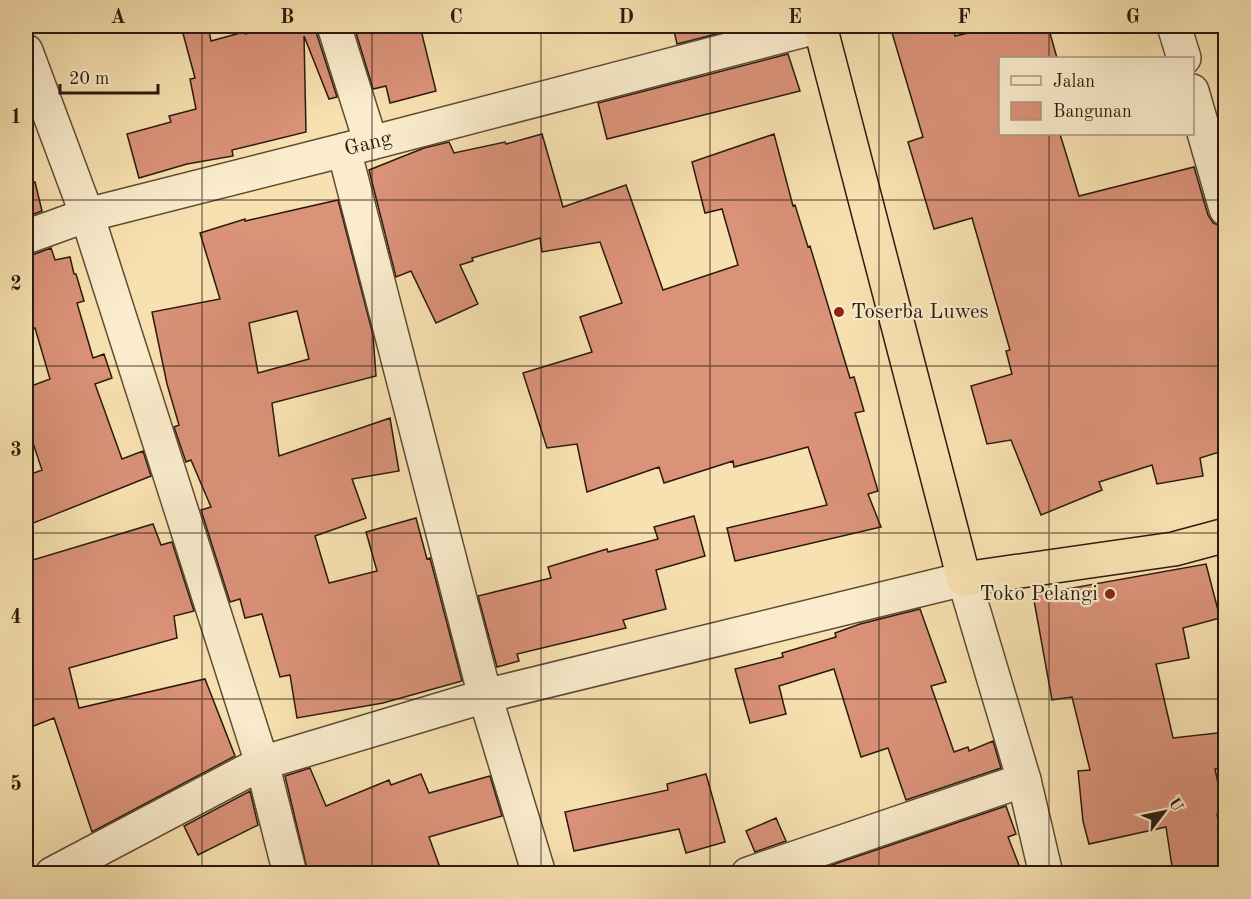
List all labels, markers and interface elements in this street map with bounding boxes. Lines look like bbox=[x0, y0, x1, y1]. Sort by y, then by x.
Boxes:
text: A bbox=[110, 8, 126, 28]
text: B bbox=[280, 8, 294, 28]
text: C bbox=[449, 8, 463, 28]
text: D bbox=[618, 8, 634, 28]
text: E bbox=[788, 8, 802, 28]
text: F bbox=[957, 8, 971, 28]
text: G bbox=[1126, 8, 1140, 28]
scale bar bbox=[60, 57, 158, 95]
legend bbox=[999, 57, 1194, 135]
text: 20 m bbox=[69, 70, 109, 88]
text: Jalan bbox=[1053, 73, 1095, 91]
text: Bangunan bbox=[1053, 103, 1132, 121]
text: 1 bbox=[10, 108, 22, 128]
street label: Gang bbox=[342, 127, 395, 160]
text: 2 bbox=[10, 275, 22, 295]
place label: Toserba Luwes bbox=[851, 302, 989, 323]
marker: Toserba Luwes bbox=[832, 305, 846, 319]
text: 3 bbox=[10, 441, 22, 461]
place label: Toko Pelangi bbox=[980, 584, 1098, 605]
marker: Toko Pelangi bbox=[1103, 587, 1117, 601]
text: 4 bbox=[10, 608, 22, 628]
text: 5 bbox=[10, 774, 22, 795]
north arrow bbox=[1134, 782, 1194, 842]
text: U bbox=[1165, 795, 1185, 815]

